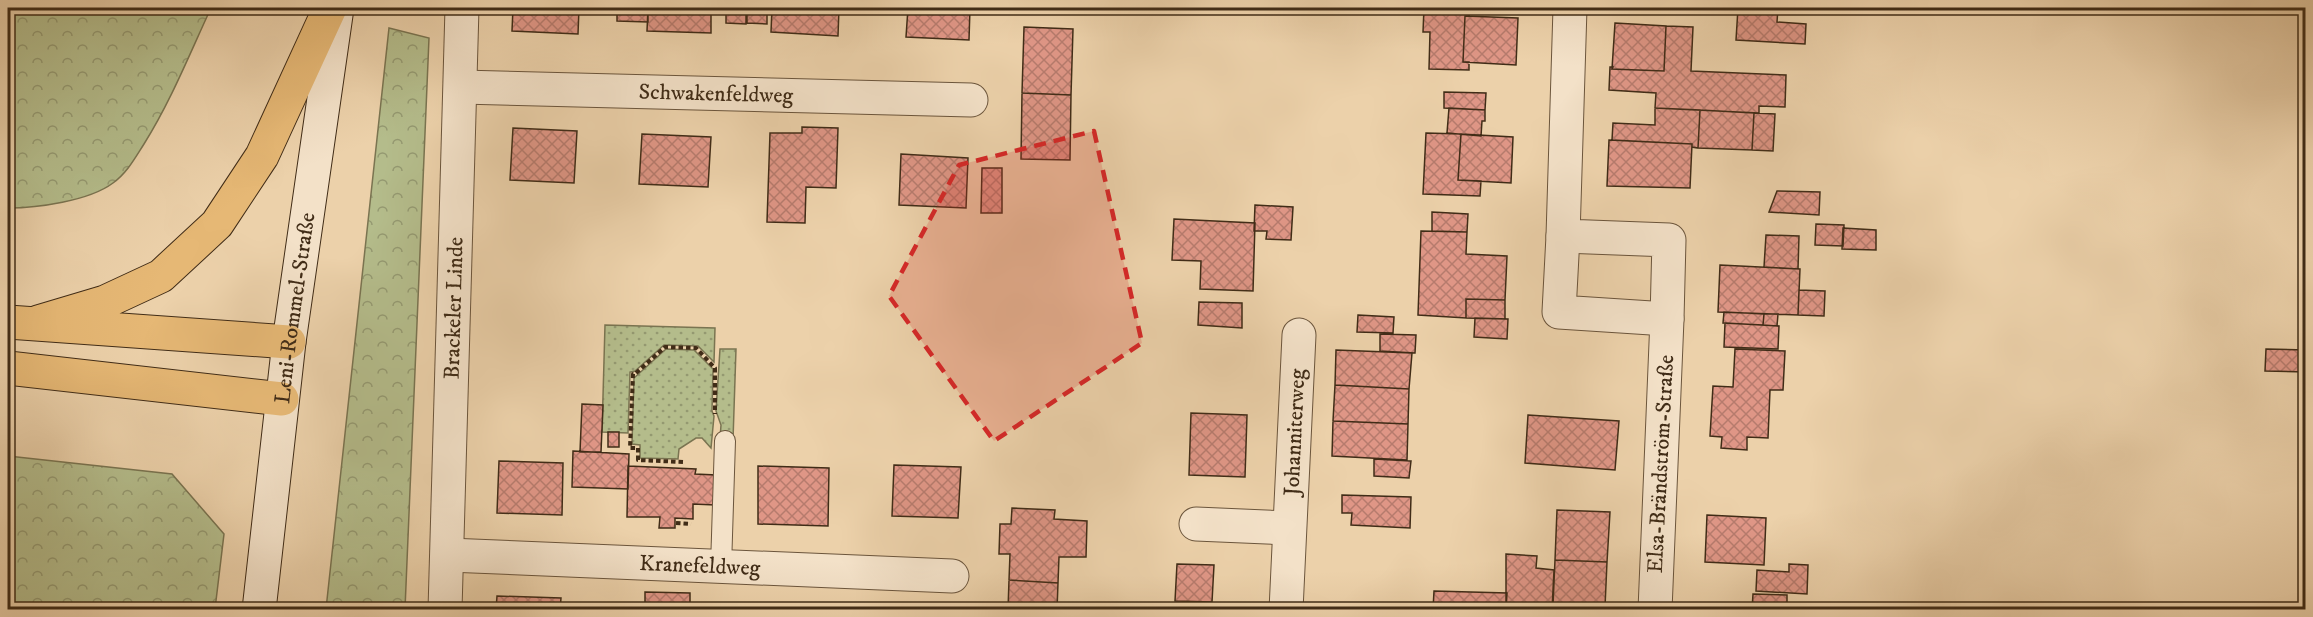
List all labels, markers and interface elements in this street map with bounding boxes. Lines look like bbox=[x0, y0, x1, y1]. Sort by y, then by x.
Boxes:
street label: Schwakenfeldweg bbox=[638, 78, 794, 109]
street label: Leni-Rommel-Straße bbox=[269, 211, 321, 405]
street label: Brackeler Linde bbox=[438, 237, 469, 380]
street label: Elsa-Brändström-Straße bbox=[1642, 354, 1680, 574]
street label: Johanniterweg bbox=[1278, 368, 1311, 498]
street label: Kranefeldweg bbox=[639, 549, 761, 582]

